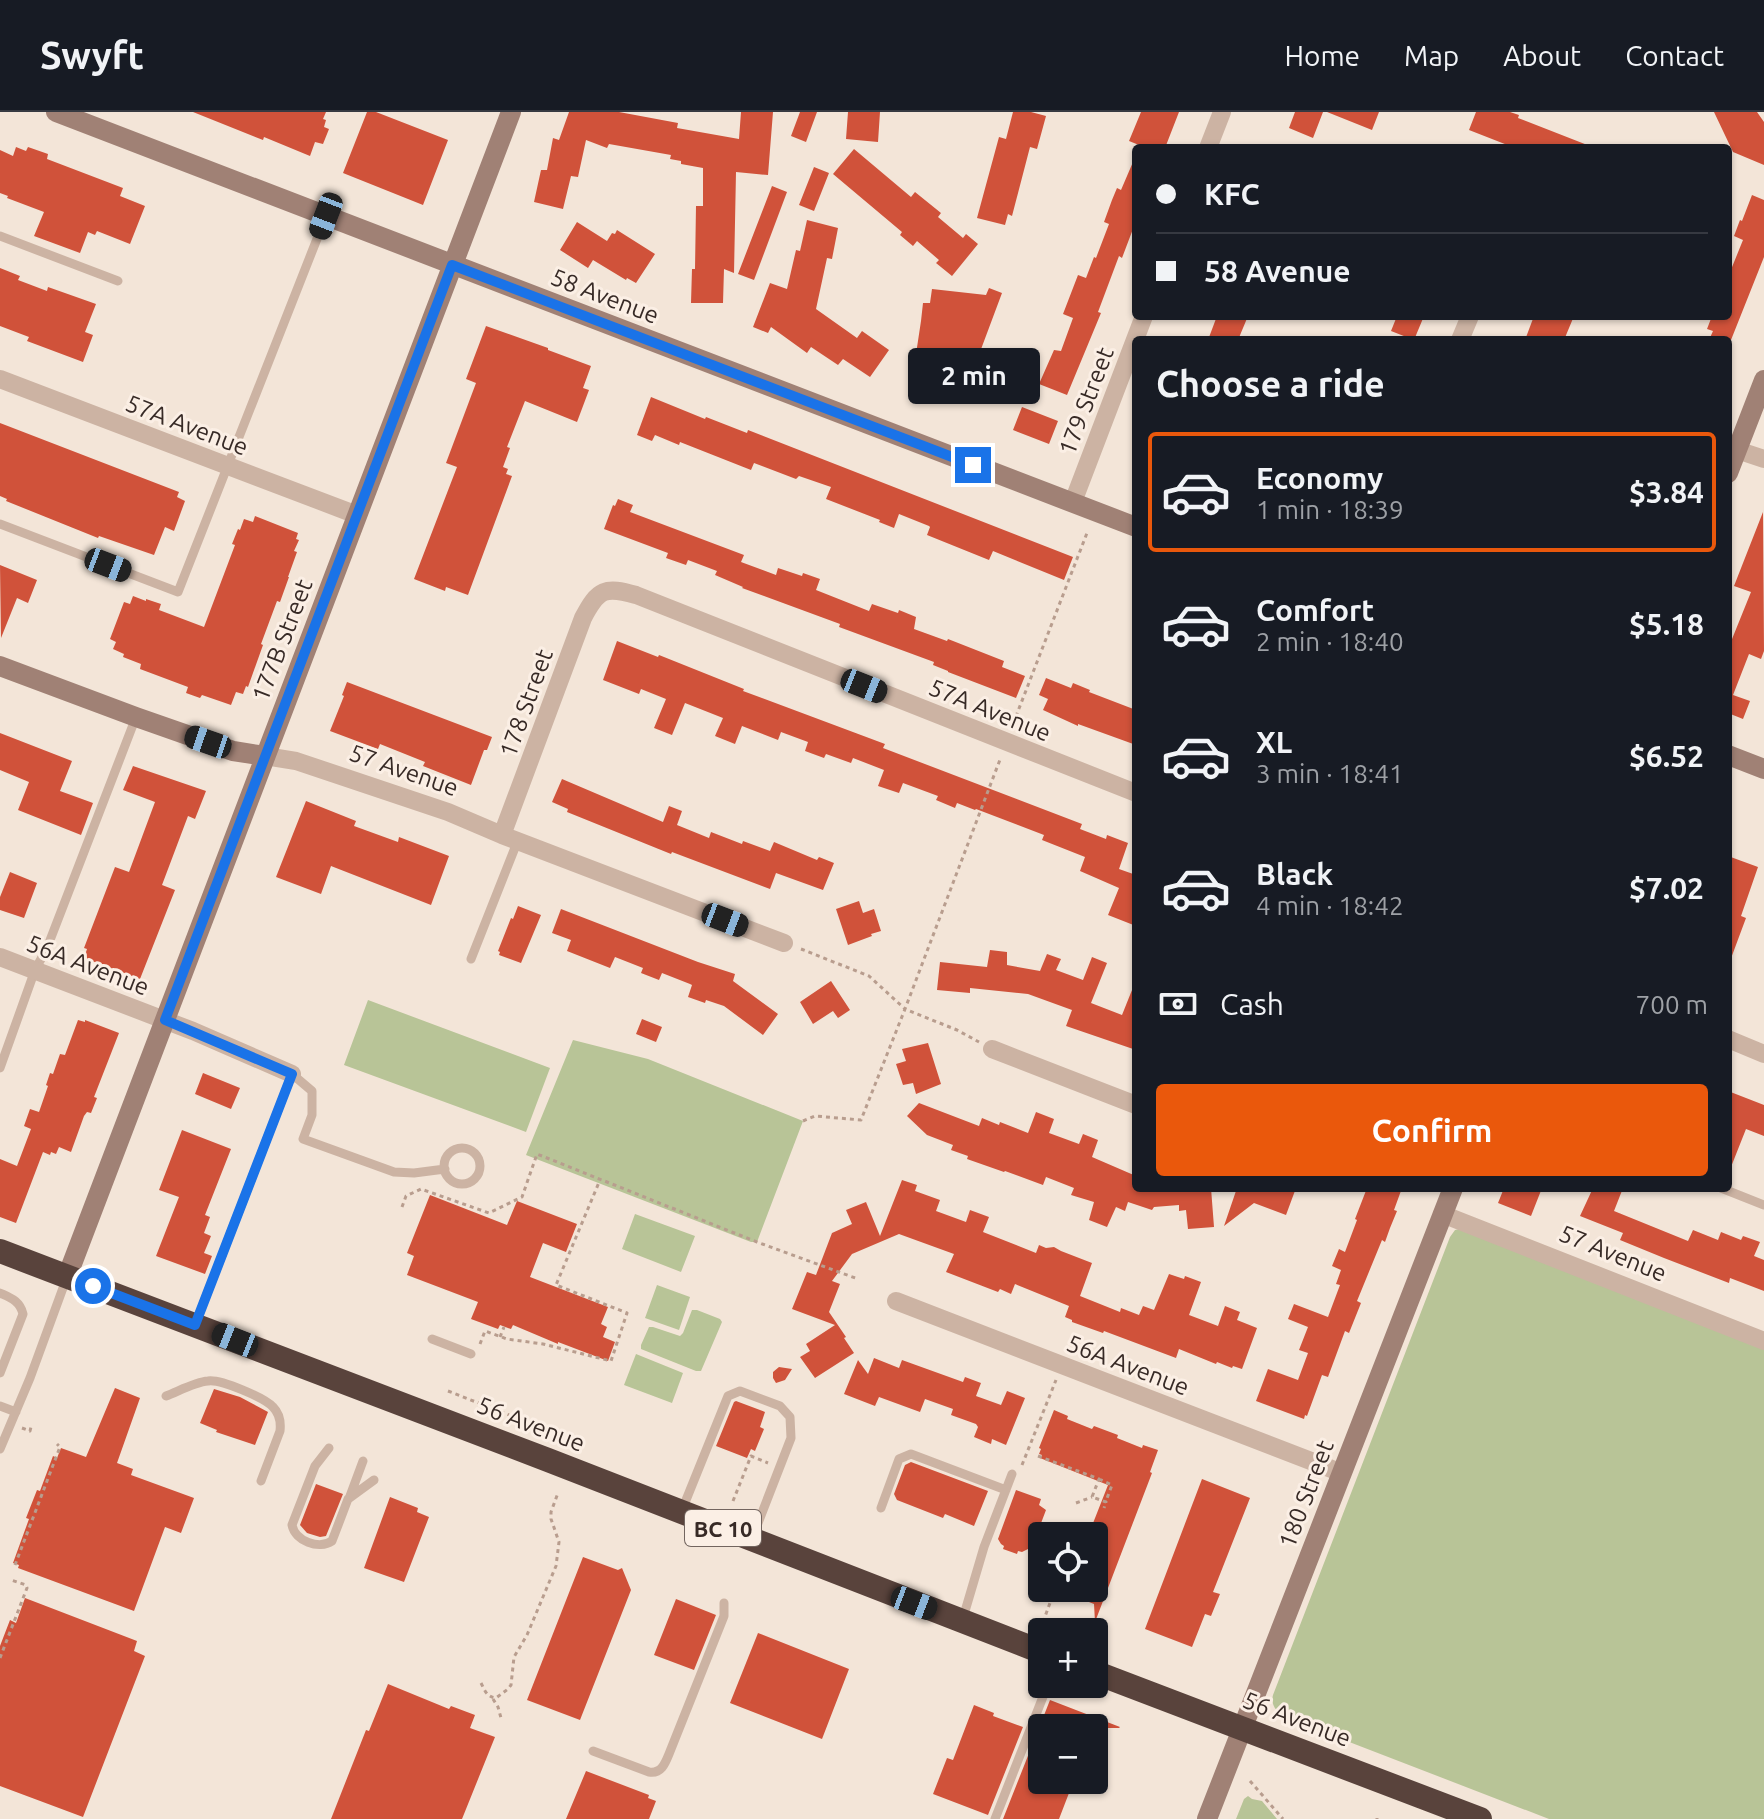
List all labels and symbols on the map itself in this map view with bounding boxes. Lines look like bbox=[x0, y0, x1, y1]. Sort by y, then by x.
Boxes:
car bbox=[306, 189, 346, 243]
street label: 58 Avenue bbox=[547, 263, 663, 329]
street label: 179 Street bbox=[1053, 343, 1119, 459]
callout: 2 min bbox=[907, 349, 1039, 405]
street label: 57A Avenue bbox=[122, 389, 252, 461]
route end bbox=[955, 447, 991, 483]
car bbox=[81, 545, 135, 585]
street label: 177B Street bbox=[246, 575, 318, 705]
street label: 178 Street bbox=[494, 645, 558, 761]
car bbox=[837, 666, 891, 706]
street label: 57A Avenue bbox=[925, 673, 1055, 747]
car bbox=[181, 723, 235, 761]
street label: 57 Avenue bbox=[346, 739, 462, 801]
car bbox=[698, 900, 752, 940]
street label: 56A Avenue bbox=[23, 929, 153, 1001]
street label: 57 Avenue bbox=[1555, 1219, 1671, 1287]
route start bbox=[75, 1268, 111, 1304]
car bbox=[208, 1320, 262, 1360]
street label: 56A Avenue bbox=[1063, 1329, 1193, 1401]
street label: 56 Avenue bbox=[473, 1391, 589, 1457]
street label: 180 Street bbox=[1273, 1436, 1339, 1552]
road number: BC 10 bbox=[685, 1510, 761, 1546]
car bbox=[887, 1583, 941, 1623]
street label: 56 Avenue bbox=[1239, 1686, 1355, 1752]

